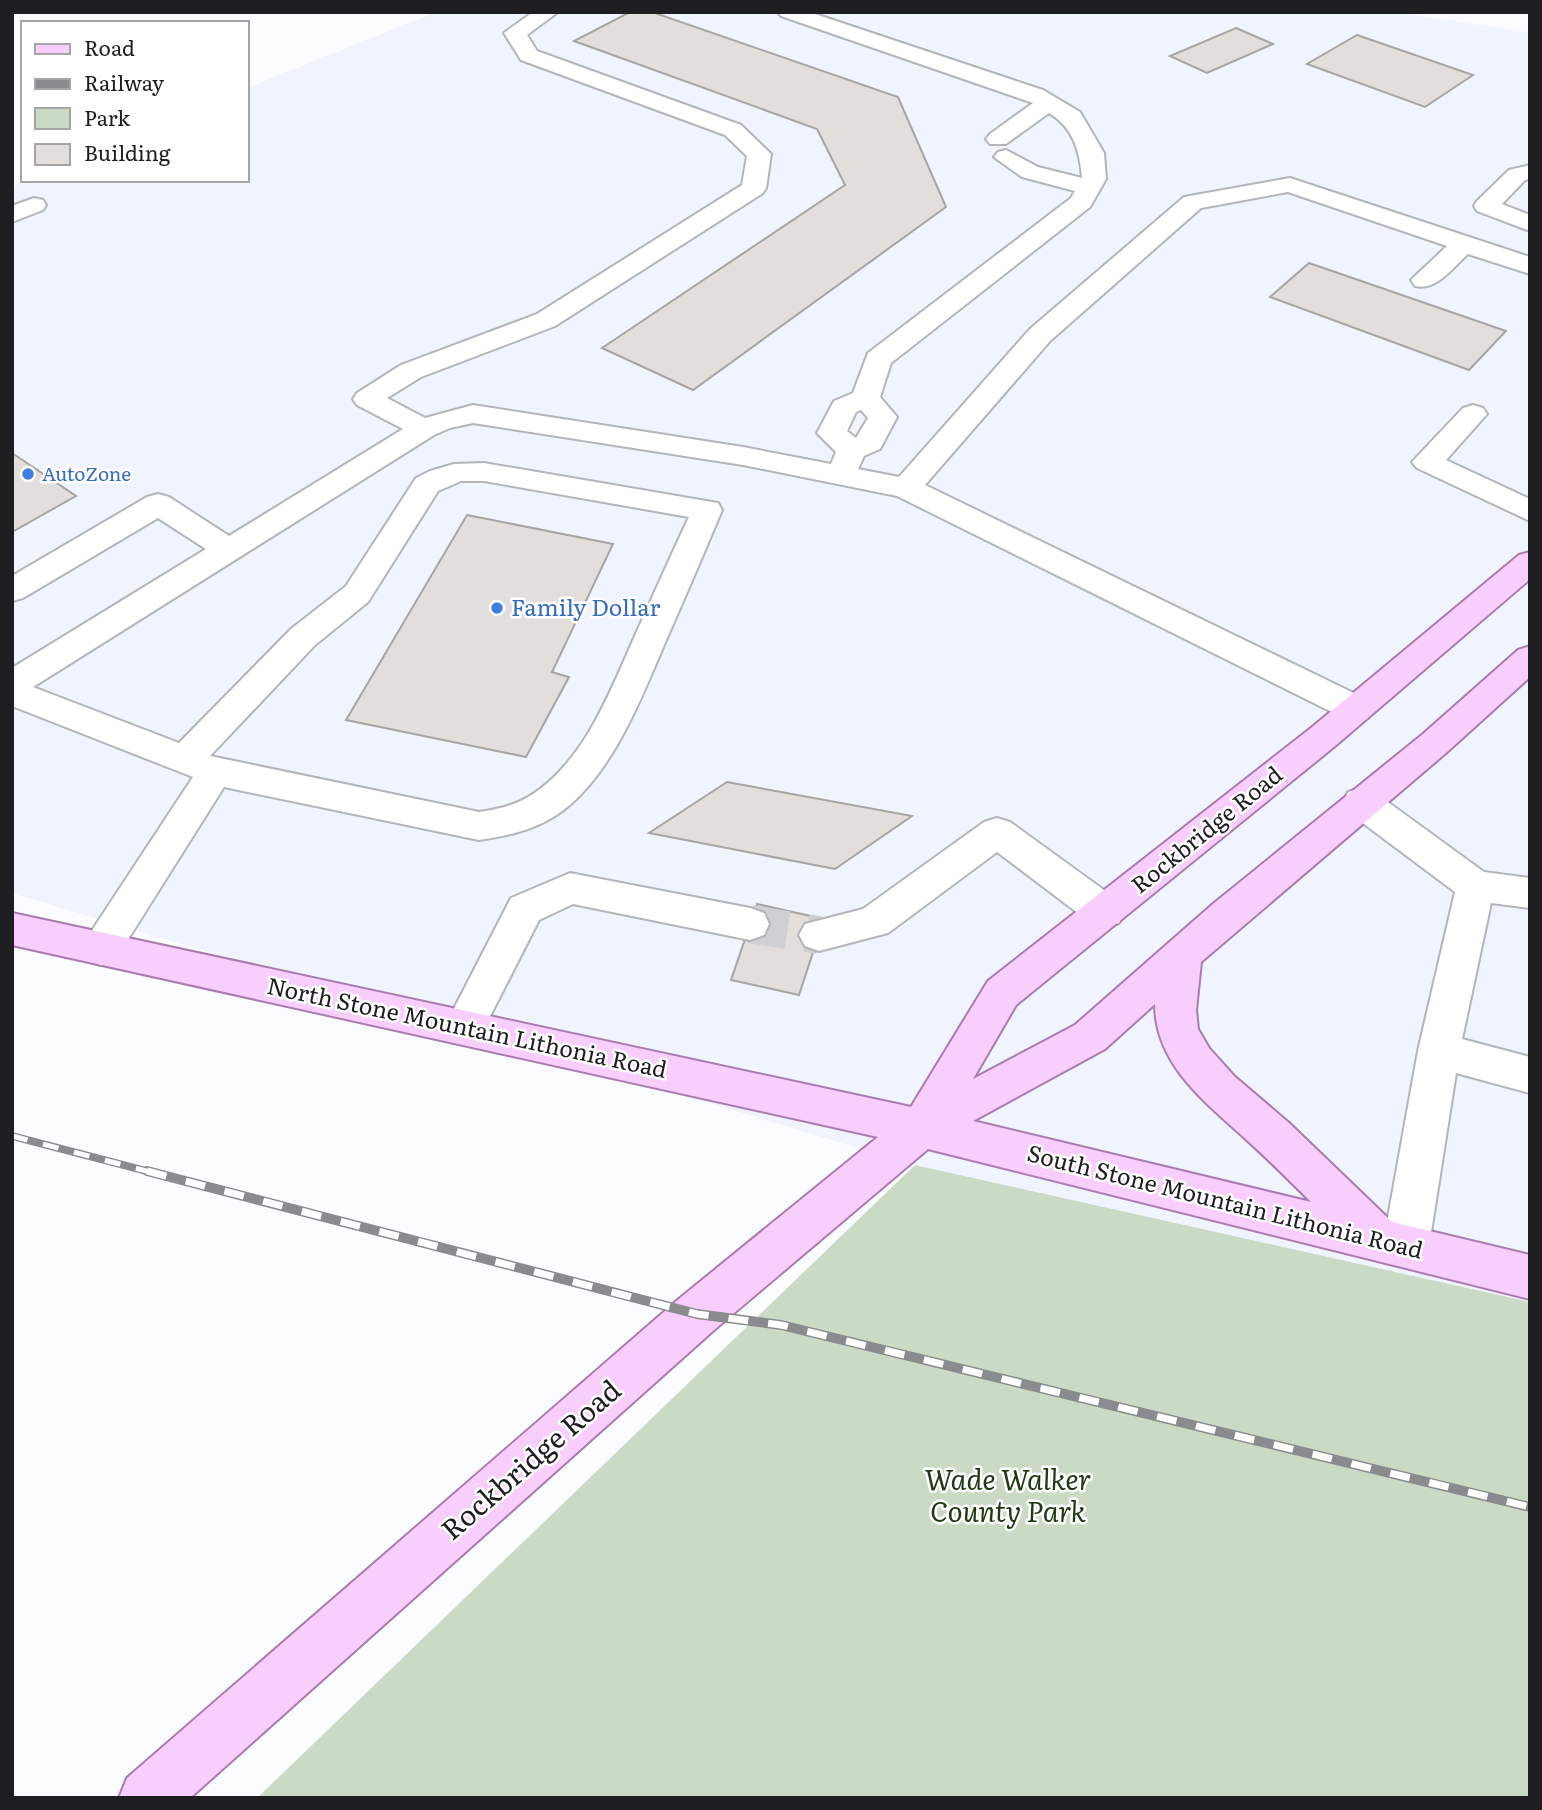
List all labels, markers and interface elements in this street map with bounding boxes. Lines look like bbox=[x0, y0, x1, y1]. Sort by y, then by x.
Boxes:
legend bbox=[21, 21, 248, 182]
text: Road bbox=[84, 31, 135, 62]
text: Railway bbox=[84, 66, 165, 97]
text: Park bbox=[84, 101, 130, 132]
text: Building bbox=[84, 136, 171, 167]
place label: AutoZone bbox=[42, 459, 131, 487]
marker: AutoZone bbox=[20, 466, 36, 482]
place label: Family Dollar bbox=[511, 589, 660, 623]
marker: Family Dollar bbox=[489, 600, 505, 616]
street label: Rockbridge Road bbox=[1123, 757, 1289, 900]
street label: North Stone Mountain Lithonia Road bbox=[264, 967, 670, 1085]
street label: South Stone Mountain Lithonia Road bbox=[1024, 1134, 1427, 1266]
street label: Rockbridge Road bbox=[431, 1368, 629, 1549]
park label: Wade Walker County Park bbox=[924, 1457, 1092, 1531]

